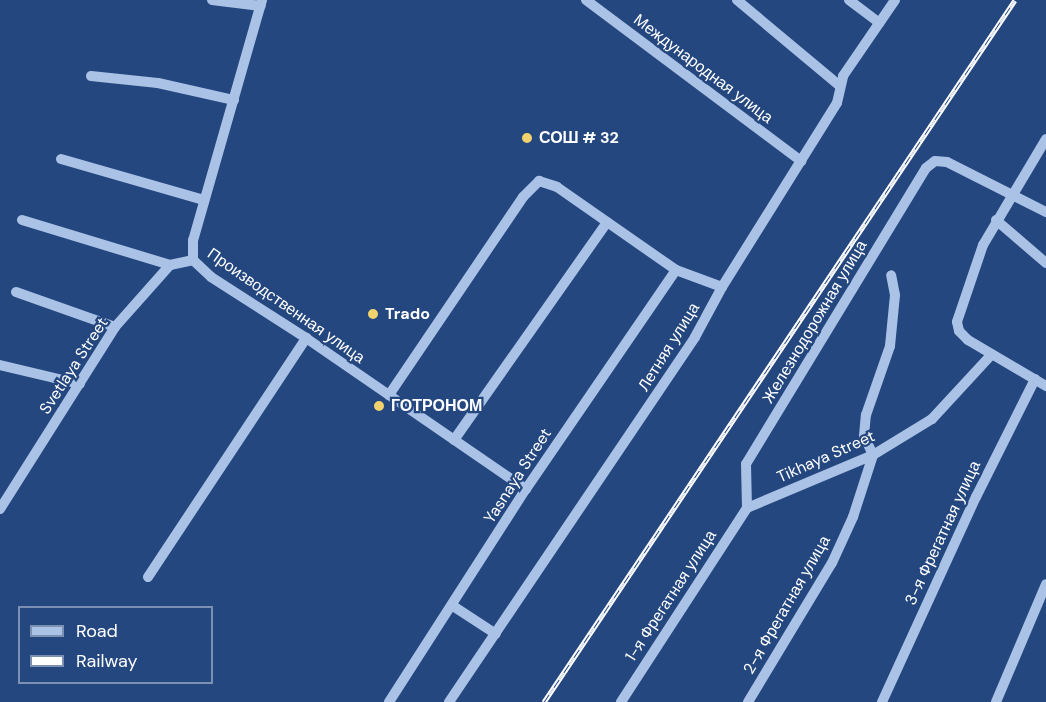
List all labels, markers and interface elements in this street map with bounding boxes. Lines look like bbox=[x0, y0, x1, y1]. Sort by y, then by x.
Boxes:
street label: Международная улица bbox=[630, 10, 776, 128]
place label: СОШ # 32 bbox=[539, 128, 619, 148]
marker: СОШ # 32 bbox=[520, 131, 534, 145]
street label: Железнодорожная улица bbox=[759, 237, 871, 407]
street label: Производственная улица bbox=[204, 244, 368, 368]
street label: Летняя улица bbox=[634, 299, 704, 395]
place label: Trado bbox=[385, 304, 430, 324]
marker: Trado bbox=[366, 307, 380, 321]
street label: Svetlaya Street bbox=[36, 314, 112, 418]
place label: ГОТРОНОМ bbox=[391, 396, 482, 416]
marker: ГОТРОНОМ bbox=[372, 399, 386, 413]
street label: Yasnaya Street bbox=[480, 425, 556, 527]
street label: Tikhaya Street bbox=[774, 427, 878, 487]
street label: 3-я Фрегатная улица bbox=[901, 458, 985, 608]
street label: 1-я Фрегатная улица bbox=[621, 527, 721, 665]
street label: 2-я Фрегатная улица bbox=[739, 532, 835, 678]
legend bbox=[18, 606, 213, 684]
text: Road bbox=[76, 619, 118, 643]
text: Railway bbox=[76, 649, 138, 673]

